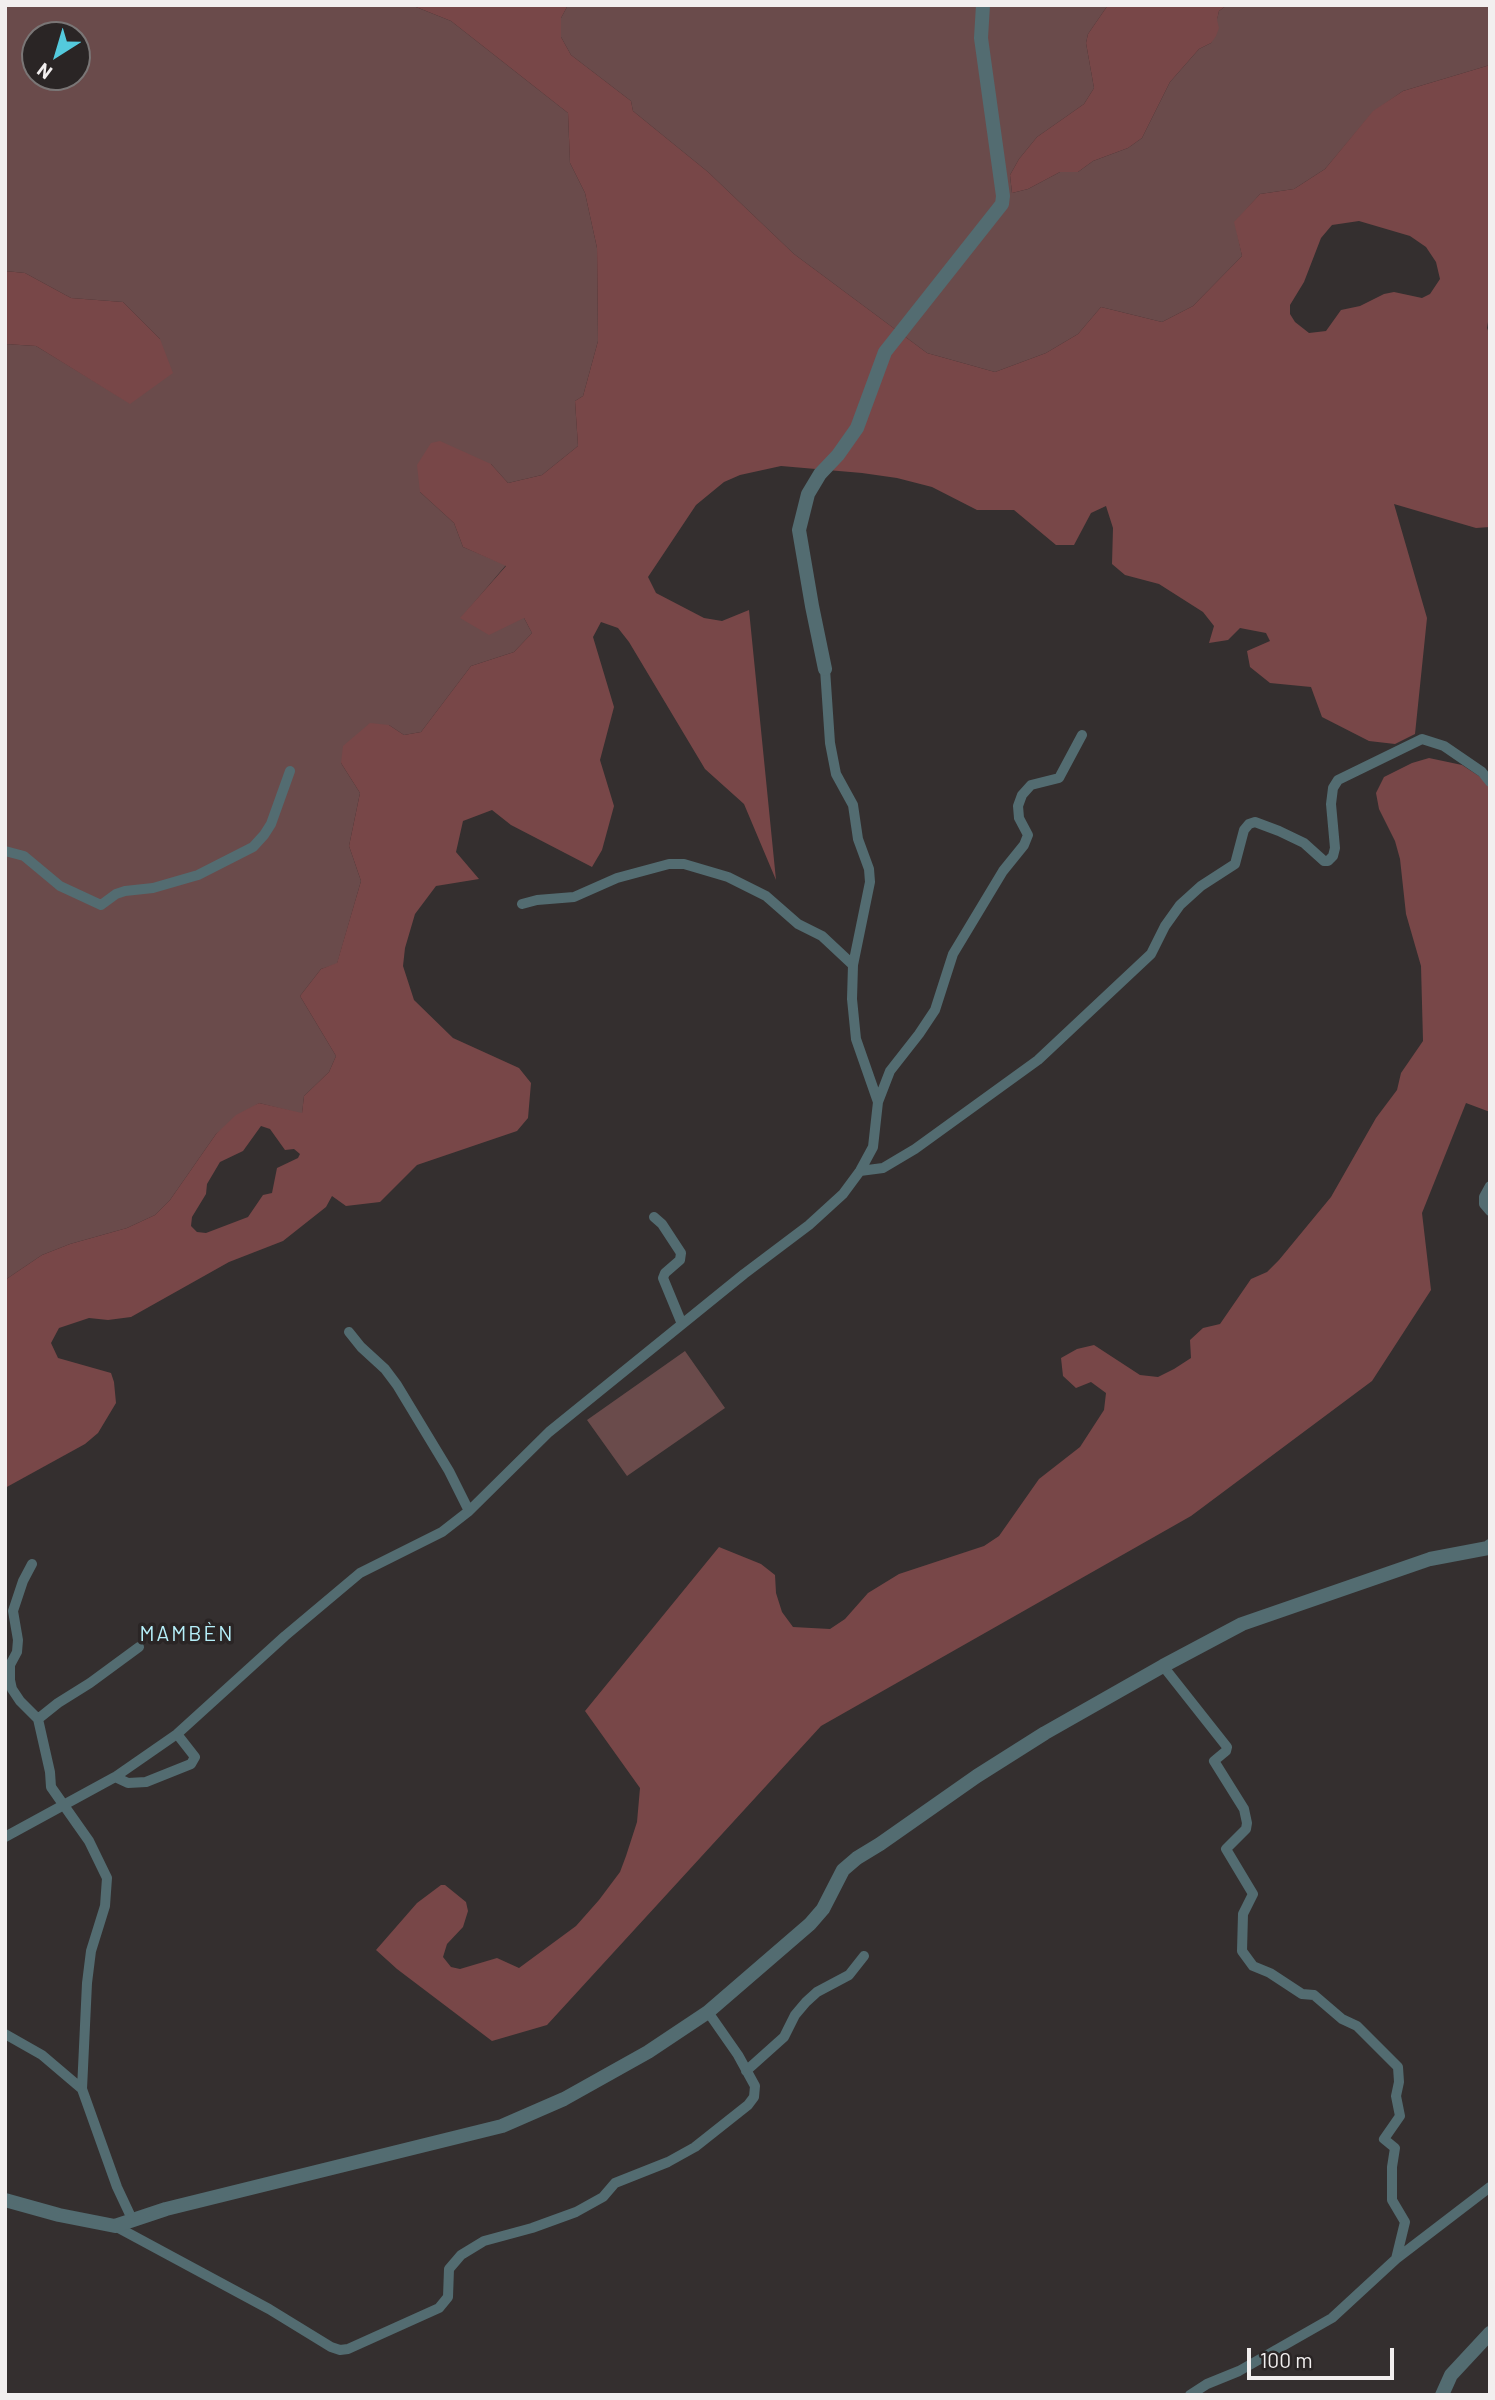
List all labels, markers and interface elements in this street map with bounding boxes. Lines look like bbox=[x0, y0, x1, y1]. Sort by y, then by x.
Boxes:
north arrow bbox=[21, 21, 91, 91]
text: N bbox=[32, 59, 56, 85]
district label: MAMBÈN bbox=[140, 1621, 234, 1647]
scale bar bbox=[1250, 2334, 1397, 2378]
text: 100 m bbox=[1260, 2347, 1313, 2372]

